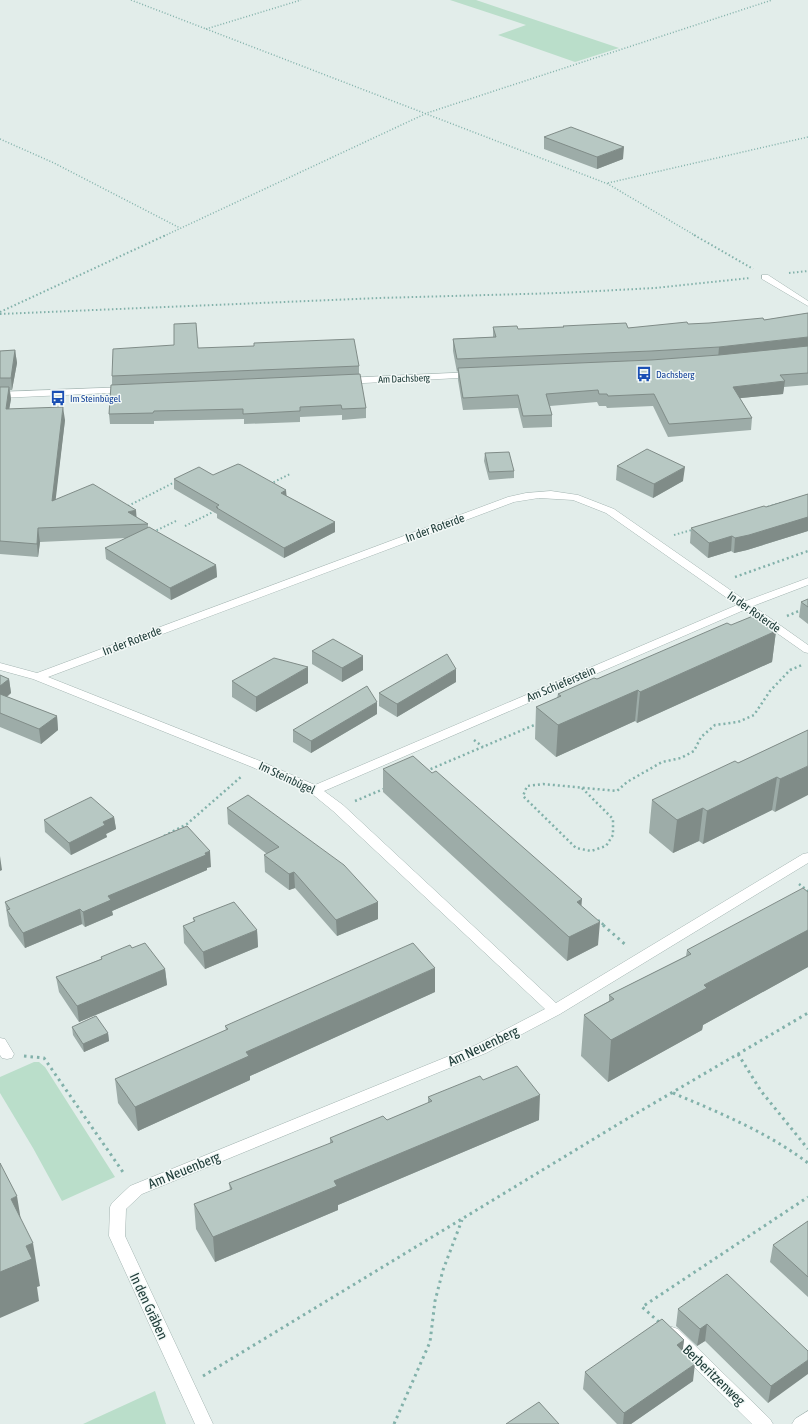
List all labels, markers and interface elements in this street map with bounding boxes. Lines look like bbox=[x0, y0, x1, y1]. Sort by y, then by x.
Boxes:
bus stop icon: Dachsberg bbox=[635, 365, 653, 383]
place label: Dachsberg bbox=[656, 369, 695, 380]
street label: Am Dachsberg bbox=[378, 372, 431, 385]
bus stop icon: Im Steinbügel bbox=[49, 389, 67, 407]
place label: Im Steinbügel bbox=[70, 393, 121, 404]
street label: In der Roterde bbox=[403, 511, 467, 545]
street label: In der Roterde bbox=[725, 588, 783, 636]
street label: In der Roterde bbox=[101, 623, 163, 659]
street label: Am Schieferstein bbox=[524, 663, 598, 705]
street label: Im Steinbügel bbox=[256, 759, 318, 798]
street label: Am Neuenberg bbox=[445, 1023, 521, 1069]
street label: Am Neuenberg bbox=[146, 1148, 222, 1192]
street label: In den Gräben bbox=[127, 1270, 171, 1342]
street label: Berberitzenweg bbox=[680, 1341, 748, 1409]

